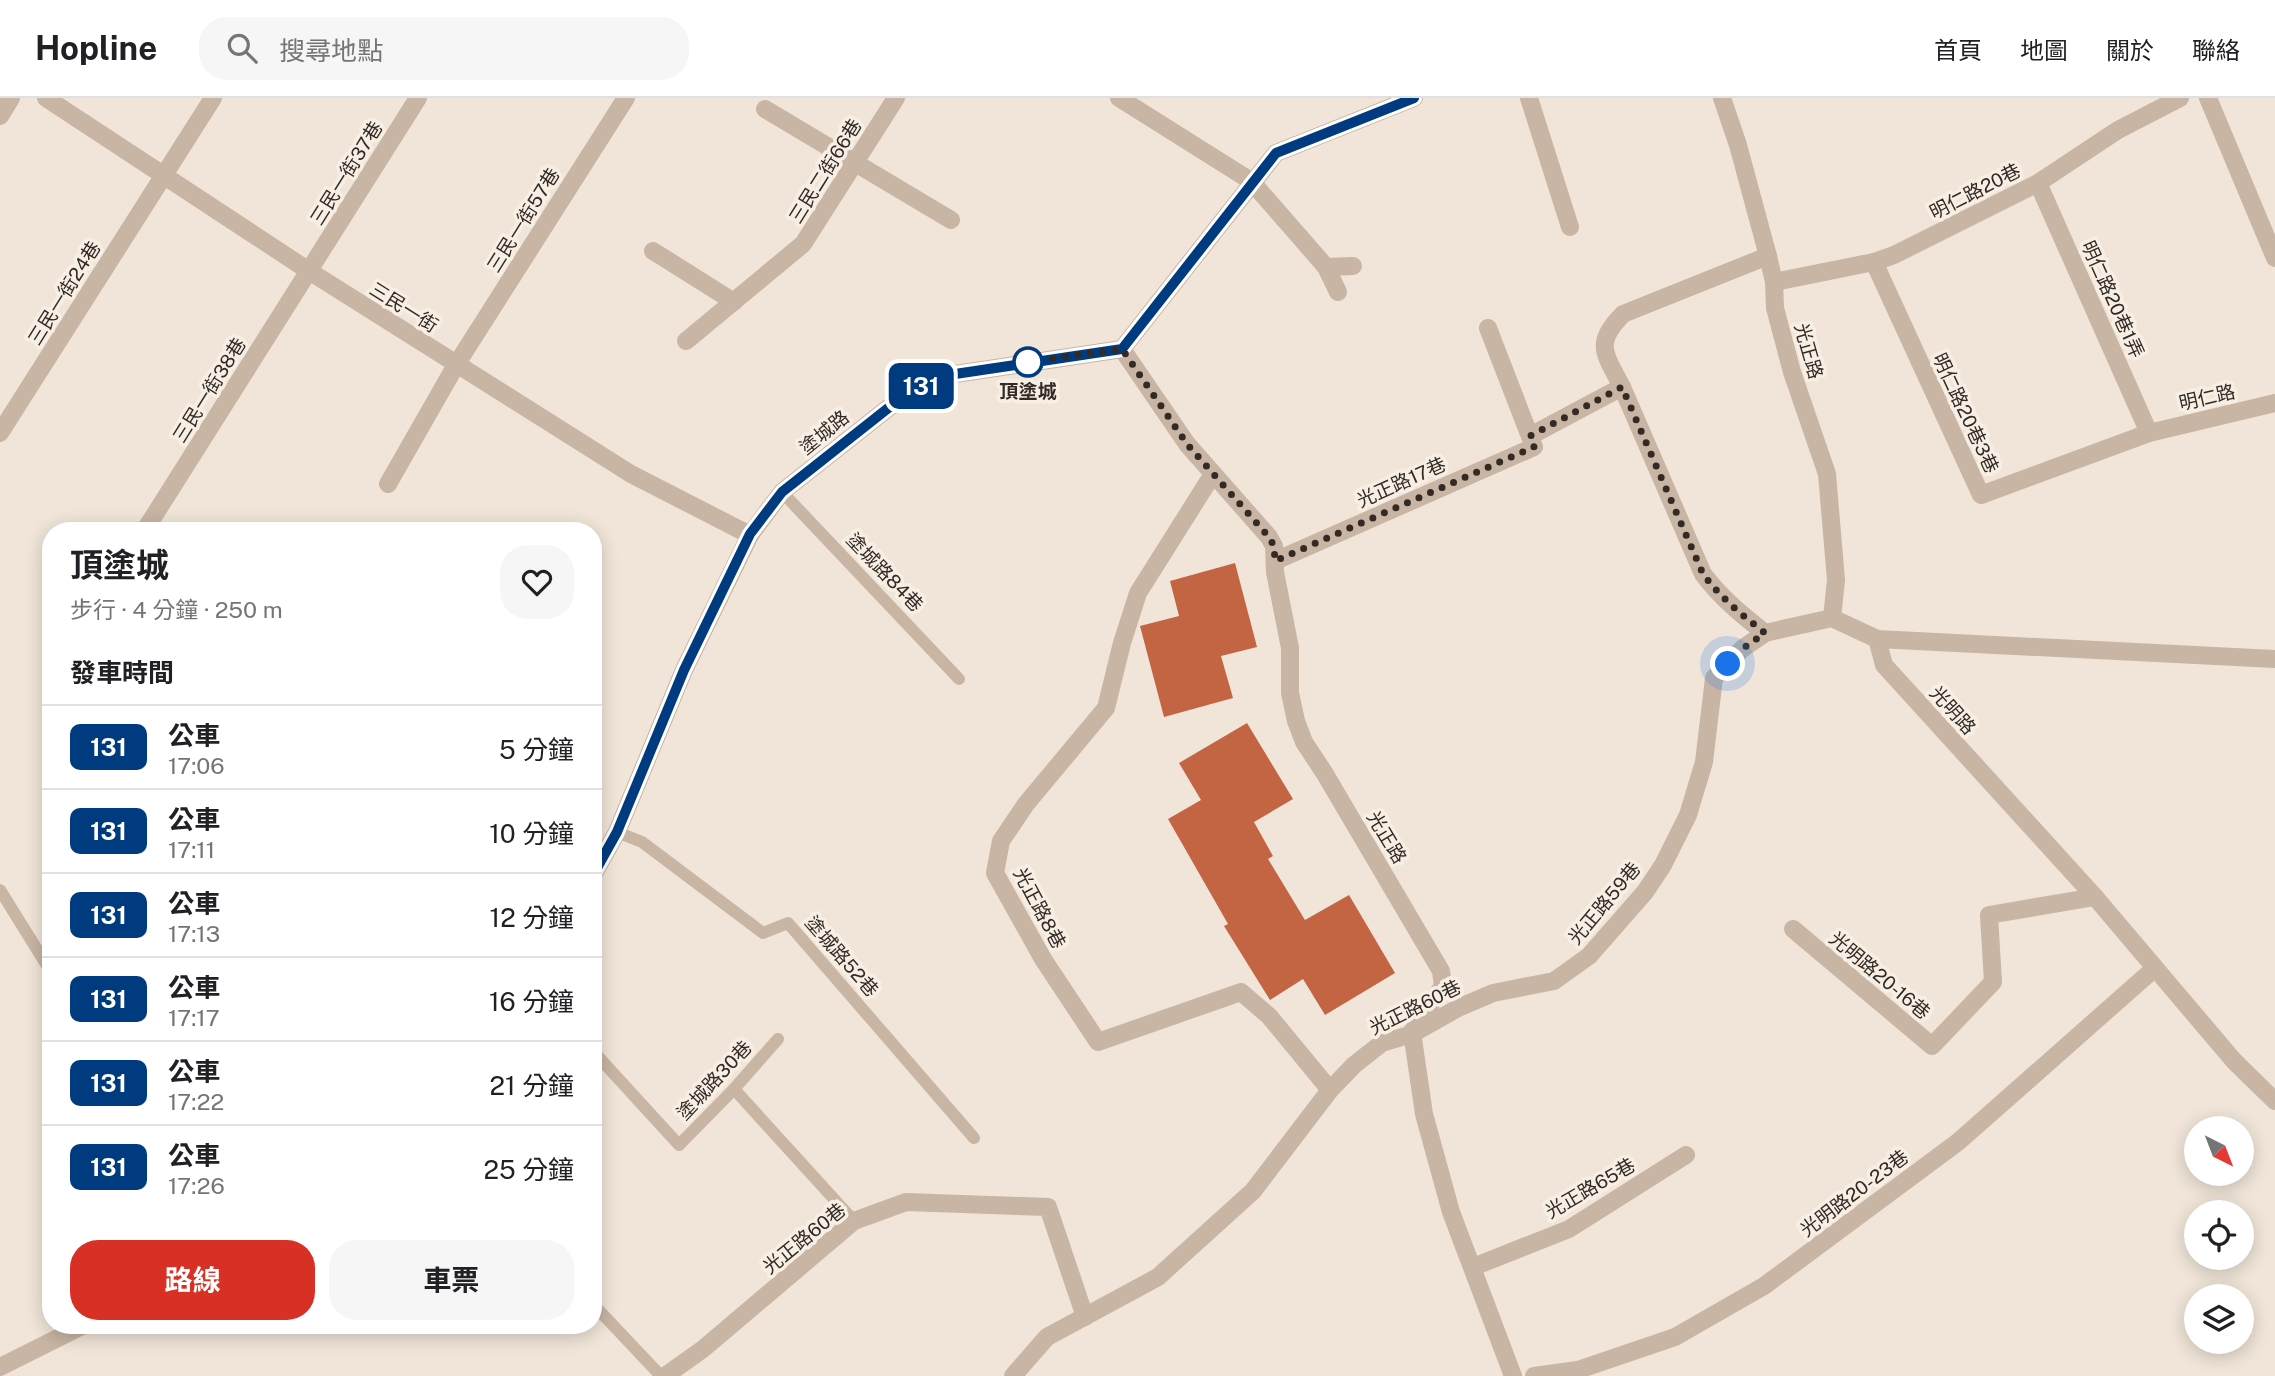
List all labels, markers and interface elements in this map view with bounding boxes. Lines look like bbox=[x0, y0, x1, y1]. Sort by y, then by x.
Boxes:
search box bbox=[199, 17, 689, 80]
text: Hopline bbox=[35, 29, 157, 67]
icon: search bbox=[223, 29, 261, 67]
text: 搜尋地點 bbox=[279, 35, 383, 66]
text: 首頁 bbox=[1934, 36, 1982, 64]
text: 地圖 bbox=[2020, 36, 2068, 64]
text: 關於 bbox=[2106, 36, 2154, 64]
text: 聯絡 bbox=[2192, 36, 2240, 64]
street label: 三民二街66巷 bbox=[784, 115, 866, 227]
street label: 三民一街37巷 bbox=[305, 117, 387, 229]
street label: 明仁路20巷 bbox=[1926, 159, 2024, 223]
street label: 三民一街57巷 bbox=[482, 164, 564, 276]
street label: 三民一街24巷 bbox=[23, 237, 105, 349]
street label: 明仁路20巷1弄 bbox=[2077, 237, 2149, 361]
street label: 三民一街 bbox=[366, 278, 442, 336]
street label: 光正路 bbox=[1791, 321, 1827, 381]
street label: 三民一街38巷 bbox=[168, 334, 250, 446]
marker: 頂塗城 bbox=[1013, 347, 1043, 377]
street label: 明仁路20巷3巷 bbox=[1929, 349, 2003, 477]
line badge: 131 bbox=[881, 363, 961, 409]
text: 131 bbox=[903, 372, 939, 400]
place label: 頂塗城 bbox=[999, 380, 1057, 402]
street label: 明仁路 bbox=[2177, 380, 2237, 414]
street label: 塗城路 bbox=[795, 406, 853, 458]
street label: 光正路17巷 bbox=[1353, 453, 1449, 511]
street label: 塗城路84巷 bbox=[842, 528, 928, 616]
button: heart bbox=[500, 545, 574, 619]
text: 頂塗城 bbox=[70, 546, 169, 584]
text: 步行 · 4 分鐘 · 250 m bbox=[70, 596, 283, 623]
your location bbox=[1710, 646, 1745, 681]
text: 發車時間 bbox=[70, 657, 174, 688]
street label: 光明路 bbox=[1926, 681, 1980, 739]
text: 公車 bbox=[168, 720, 220, 751]
text: 131 bbox=[90, 733, 127, 761]
text: 5 分鐘 bbox=[499, 734, 574, 765]
text: 17:06 bbox=[168, 752, 225, 779]
text: 公車 bbox=[168, 804, 220, 835]
street label: 光正路 bbox=[1363, 807, 1411, 867]
text: 131 bbox=[90, 817, 127, 845]
text: 10 分鐘 bbox=[489, 818, 574, 849]
text: 17:11 bbox=[168, 836, 215, 863]
street label: 光正路59巷 bbox=[1563, 858, 1645, 948]
street label: 光正路8巷 bbox=[1010, 864, 1070, 952]
text: 公車 bbox=[168, 888, 220, 919]
text: 131 bbox=[90, 901, 127, 929]
text: 12 分鐘 bbox=[490, 902, 574, 933]
street label: 塗城路52巷 bbox=[801, 911, 883, 1001]
text: 17:13 bbox=[168, 920, 220, 947]
street label: 光明路20-16巷 bbox=[1825, 927, 1935, 1023]
text: 公車 bbox=[168, 972, 220, 1003]
street label: 光正路60巷 bbox=[1366, 975, 1464, 1039]
text: 131 bbox=[90, 985, 127, 1013]
text: 16 分鐘 bbox=[489, 986, 574, 1017]
text: 17:17 bbox=[168, 1004, 220, 1031]
street label: 塗城路30巷 bbox=[672, 1036, 756, 1124]
text: 公車 bbox=[168, 1056, 220, 1087]
text: 131 bbox=[90, 1069, 127, 1097]
text: 21 分鐘 bbox=[490, 1070, 574, 1101]
text: 17:22 bbox=[168, 1088, 224, 1115]
north arrow bbox=[2184, 1116, 2254, 1186]
map controls bbox=[2184, 1116, 2254, 1354]
text: 公車 bbox=[168, 1140, 220, 1171]
street label: 光明路20-23巷 bbox=[1796, 1145, 1912, 1241]
text: 131 bbox=[90, 1153, 127, 1181]
street label: 光正路65巷 bbox=[1541, 1153, 1639, 1223]
text: 25 分鐘 bbox=[484, 1154, 574, 1185]
text: 17:26 bbox=[168, 1172, 225, 1199]
street label: 光正路60巷 bbox=[758, 1198, 850, 1278]
button: locate bbox=[2184, 1200, 2254, 1270]
button: 路線 bbox=[70, 1240, 315, 1320]
button: 車票 bbox=[329, 1240, 574, 1320]
button: layers bbox=[2184, 1284, 2254, 1354]

